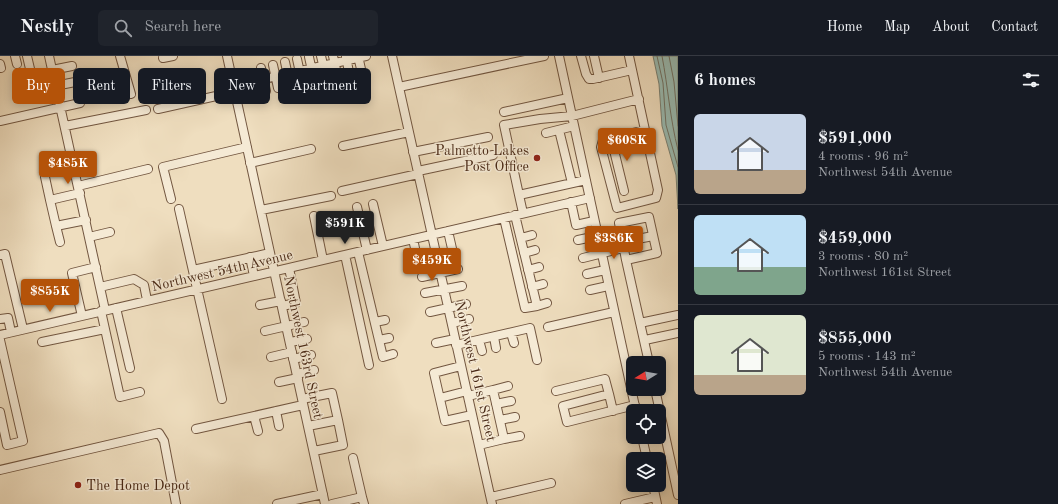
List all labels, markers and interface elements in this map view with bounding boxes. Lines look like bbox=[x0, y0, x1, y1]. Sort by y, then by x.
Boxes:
search box bbox=[98, 10, 378, 46]
icon: search bbox=[112, 17, 134, 39]
text: Nestly bbox=[20, 18, 74, 37]
text: Search here bbox=[144, 20, 221, 35]
text: Home bbox=[827, 20, 862, 34]
text: Map bbox=[884, 20, 910, 34]
text: About bbox=[932, 20, 969, 34]
text: Contact bbox=[991, 20, 1038, 34]
chip: Buy bbox=[12, 68, 65, 104]
chip: Rent bbox=[73, 68, 130, 104]
chip: Filters bbox=[138, 68, 206, 104]
chip: New bbox=[214, 68, 270, 104]
chip: Apartment bbox=[278, 68, 371, 104]
icon: filters bbox=[1020, 69, 1042, 91]
text: 6 homes bbox=[694, 72, 756, 89]
pin: $608K bbox=[599, 128, 655, 162]
icon: home bbox=[726, 130, 774, 178]
text: $591,000 bbox=[818, 130, 892, 147]
text: $608K bbox=[607, 134, 647, 147]
place label: Palmetto Lakes Post Office bbox=[435, 144, 529, 174]
text: 4 rooms · 96 m² bbox=[818, 150, 908, 163]
pin: $485K bbox=[40, 151, 96, 185]
marker: Palmetto Lakes Post Office bbox=[532, 153, 542, 163]
text: $485K bbox=[48, 157, 88, 170]
text: Northwest 54th Avenue bbox=[818, 166, 952, 179]
pin: $591K bbox=[317, 211, 373, 245]
text: $591K bbox=[325, 217, 365, 230]
pin: $386K bbox=[586, 226, 642, 260]
text: $459,000 bbox=[818, 230, 892, 247]
icon: home bbox=[726, 231, 774, 279]
text: $386K bbox=[594, 232, 634, 245]
street label: Northwest 54th Avenue bbox=[150, 248, 294, 294]
pin: $459K bbox=[404, 248, 460, 282]
text: 3 rooms · 80 m² bbox=[818, 250, 908, 263]
text: $459K bbox=[412, 254, 452, 267]
text: Northwest 161st Street bbox=[818, 266, 952, 279]
street label: Northwest 163rd Street bbox=[281, 274, 325, 420]
pin: $855K bbox=[22, 279, 78, 313]
text: $855K bbox=[30, 285, 70, 298]
street label: Northwest 161st Street bbox=[452, 300, 498, 443]
text: $855,000 bbox=[818, 330, 892, 347]
icon: home bbox=[726, 331, 774, 379]
text: 5 rooms · 143 m² bbox=[818, 350, 916, 363]
north arrow bbox=[626, 356, 666, 396]
map controls bbox=[626, 356, 666, 492]
text: Northwest 54th Avenue bbox=[818, 366, 952, 379]
button: locate bbox=[626, 404, 666, 444]
button: layers bbox=[626, 452, 666, 492]
place label: The Home Depot bbox=[86, 479, 190, 493]
marker: The Home Depot bbox=[73, 480, 83, 490]

